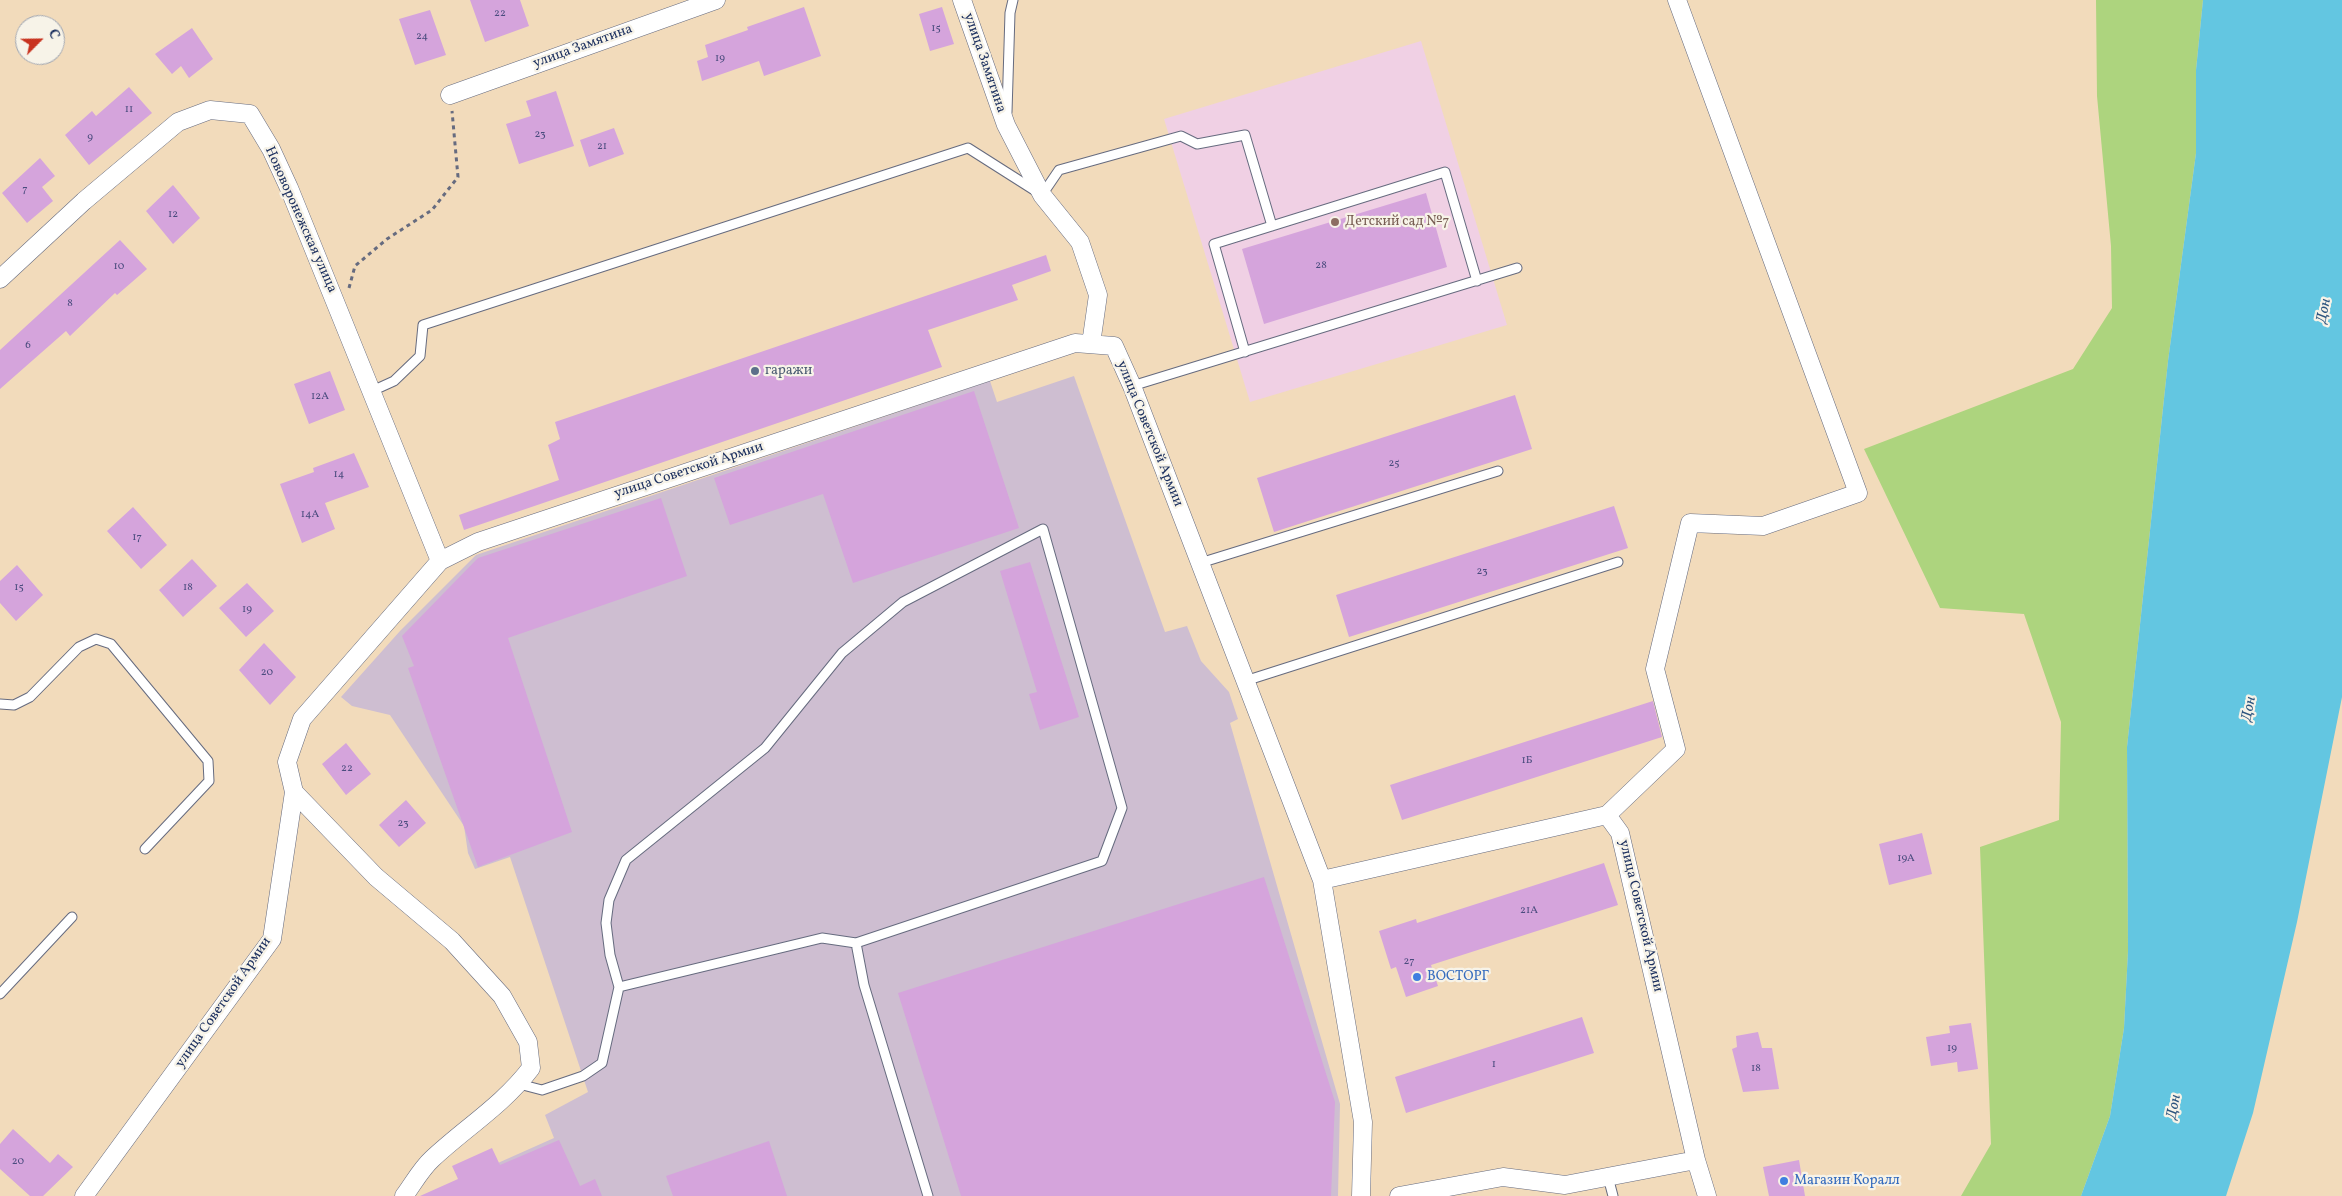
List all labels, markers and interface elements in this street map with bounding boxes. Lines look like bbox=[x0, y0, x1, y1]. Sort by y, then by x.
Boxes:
house number: 22 bbox=[494, 7, 506, 21]
street label: улица Замятина bbox=[959, 11, 1009, 115]
north arrow bbox=[15, 15, 65, 65]
street label: улица Замятина bbox=[531, 21, 635, 73]
house number: 15 bbox=[931, 22, 941, 36]
text: С bbox=[43, 26, 64, 42]
house number: 24 bbox=[416, 30, 428, 44]
house number: 19 bbox=[715, 52, 725, 66]
house number: 11 bbox=[125, 103, 133, 117]
house number: 23 bbox=[534, 128, 546, 142]
house number: 9 bbox=[87, 131, 93, 145]
house number: 21 bbox=[597, 140, 607, 154]
street label: Нововоронежская улица bbox=[260, 144, 340, 296]
house number: 7 bbox=[22, 183, 28, 197]
house number: 12 bbox=[168, 208, 178, 222]
place label: Детский сад №7 bbox=[1345, 214, 1449, 230]
marker: Детский сад №7 bbox=[1329, 216, 1341, 228]
house number: 28 bbox=[1315, 259, 1327, 273]
house number: 10 bbox=[114, 260, 124, 274]
house number: 8 bbox=[67, 297, 73, 311]
water label: Дон bbox=[2314, 297, 2336, 325]
house number: 6 bbox=[25, 339, 31, 353]
street label: улица Советской Армии bbox=[1112, 359, 1186, 509]
place label: гаражи bbox=[765, 363, 812, 379]
marker: гаражи bbox=[749, 365, 761, 377]
house number: 12А bbox=[311, 390, 329, 404]
street label: улица Советской Армии bbox=[612, 439, 766, 503]
house number: 25 bbox=[1388, 457, 1400, 471]
house number: 14 bbox=[334, 468, 344, 482]
house number: 14А bbox=[301, 508, 319, 522]
house number: 17 bbox=[132, 531, 142, 545]
house number: 23 bbox=[1476, 565, 1488, 579]
house number: 15 bbox=[14, 581, 24, 595]
house number: 18 bbox=[183, 581, 193, 595]
house number: 19 bbox=[242, 603, 252, 617]
house number: 20 bbox=[261, 666, 273, 680]
water label: Дон bbox=[2239, 695, 2261, 723]
house number: 1Б bbox=[1521, 754, 1533, 768]
house number: 22 bbox=[341, 762, 353, 776]
house number: 23 bbox=[397, 817, 409, 831]
street label: улица Советской Армии bbox=[1614, 838, 1666, 994]
house number: 19А bbox=[1897, 852, 1915, 866]
house number: 21А bbox=[1520, 904, 1538, 918]
street label: улица Советской Армии bbox=[172, 934, 276, 1072]
house number: 27 bbox=[1404, 955, 1414, 969]
place label: ВОСТОРГ bbox=[1427, 969, 1489, 985]
marker: ВОСТОРГ bbox=[1411, 971, 1423, 983]
house number: 19 bbox=[1947, 1042, 1957, 1056]
house number: 1 bbox=[1492, 1058, 1496, 1072]
house number: 18 bbox=[1751, 1062, 1761, 1076]
water label: Дон bbox=[2164, 1093, 2186, 1121]
house number: 20 bbox=[12, 1155, 24, 1169]
place label: Магазин Коралл bbox=[1794, 1173, 1900, 1189]
marker: Магазин Коралл bbox=[1778, 1175, 1790, 1187]

